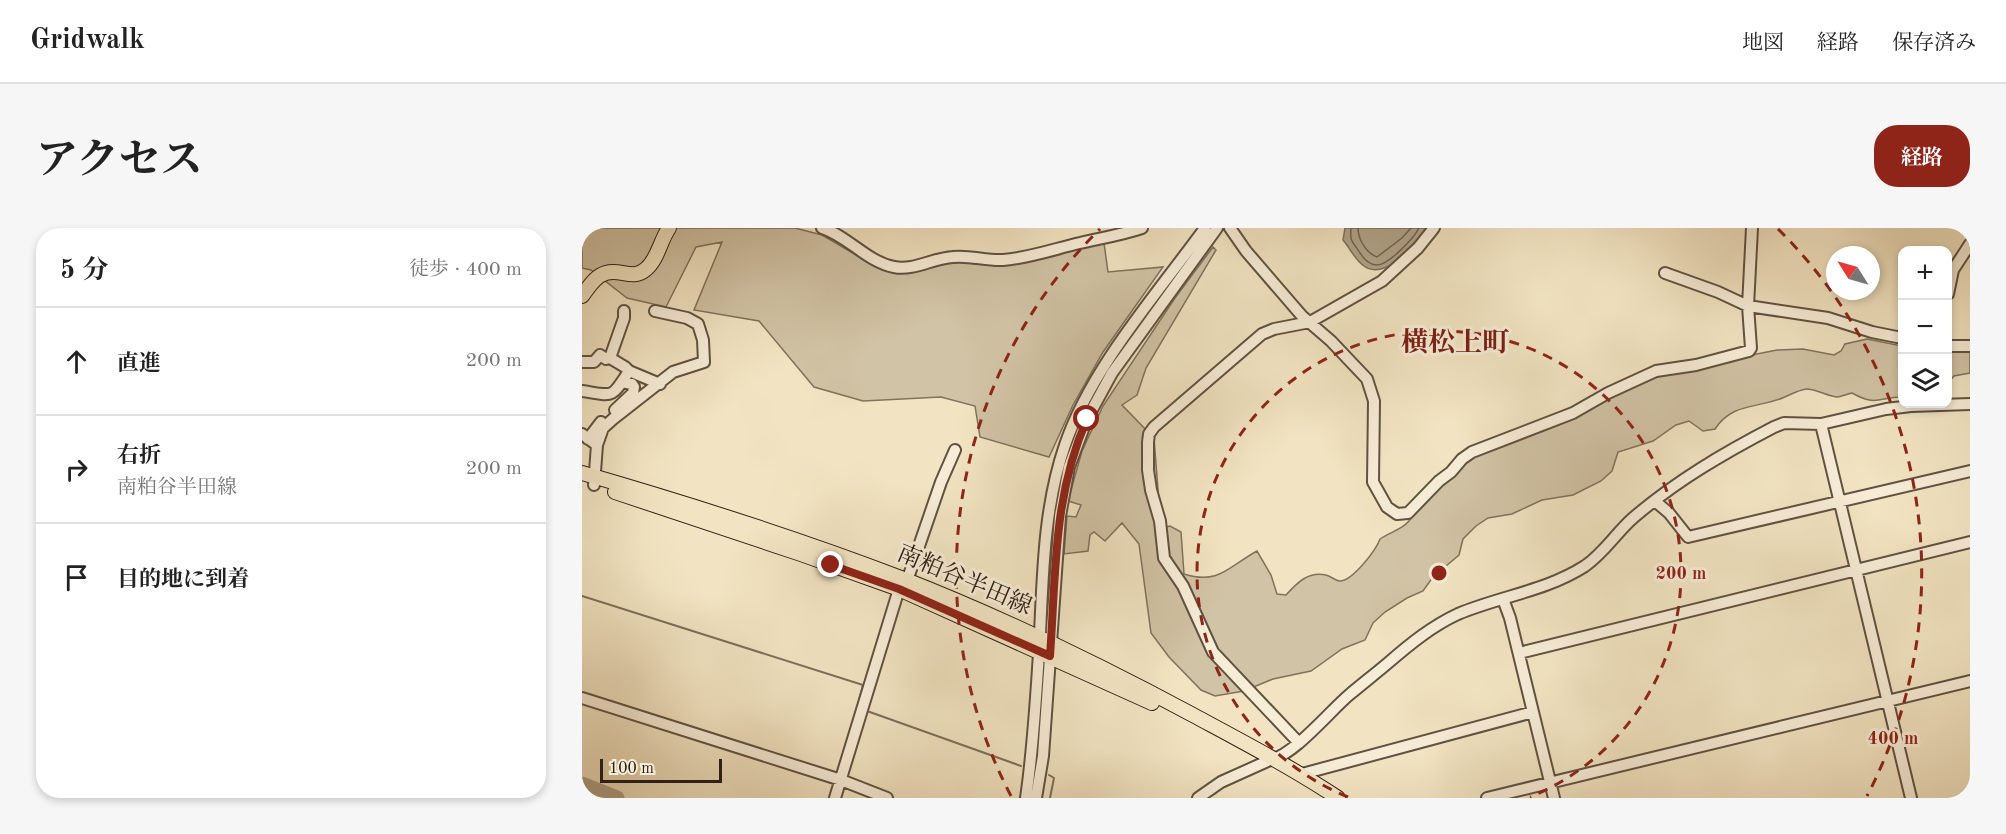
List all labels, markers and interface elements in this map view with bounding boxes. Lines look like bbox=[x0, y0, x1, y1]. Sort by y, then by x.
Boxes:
text: Gridwalk bbox=[30, 27, 145, 55]
text: 地図 bbox=[1742, 33, 1784, 54]
text: 経路 bbox=[1817, 33, 1859, 54]
text: 保存済み bbox=[1892, 33, 1976, 54]
button: 経路 bbox=[1874, 125, 1970, 187]
text: アクセス bbox=[36, 141, 203, 183]
north arrow bbox=[1826, 246, 1880, 300]
map controls bbox=[1898, 246, 1952, 408]
button: + bbox=[1898, 246, 1952, 300]
text: 5 分 bbox=[60, 258, 108, 284]
text: 徒歩 · 400 m bbox=[409, 260, 522, 280]
button: − bbox=[1898, 300, 1952, 354]
district label: 横松上町 bbox=[1401, 327, 1509, 357]
icon: ahead bbox=[60, 345, 93, 378]
text: 200 m bbox=[466, 351, 522, 371]
text: 直進 bbox=[117, 353, 161, 375]
button: layers bbox=[1898, 354, 1952, 408]
route start bbox=[1073, 405, 1099, 431]
text: 右折 bbox=[117, 445, 161, 467]
icon: right bbox=[60, 453, 93, 486]
text: 200 m bbox=[466, 459, 522, 479]
text: 南粕谷半田線 bbox=[117, 478, 237, 498]
street label: 南粕谷半田線 bbox=[893, 539, 1036, 620]
route end bbox=[817, 551, 843, 577]
icon: arrive bbox=[60, 561, 93, 594]
centre of rings bbox=[1429, 563, 1449, 583]
text: 200 m bbox=[1656, 565, 1706, 583]
text: 目的地に到着 bbox=[117, 569, 249, 591]
text: 400 m bbox=[1868, 730, 1918, 748]
scale bar bbox=[600, 756, 722, 784]
text: 100 m bbox=[609, 761, 654, 777]

